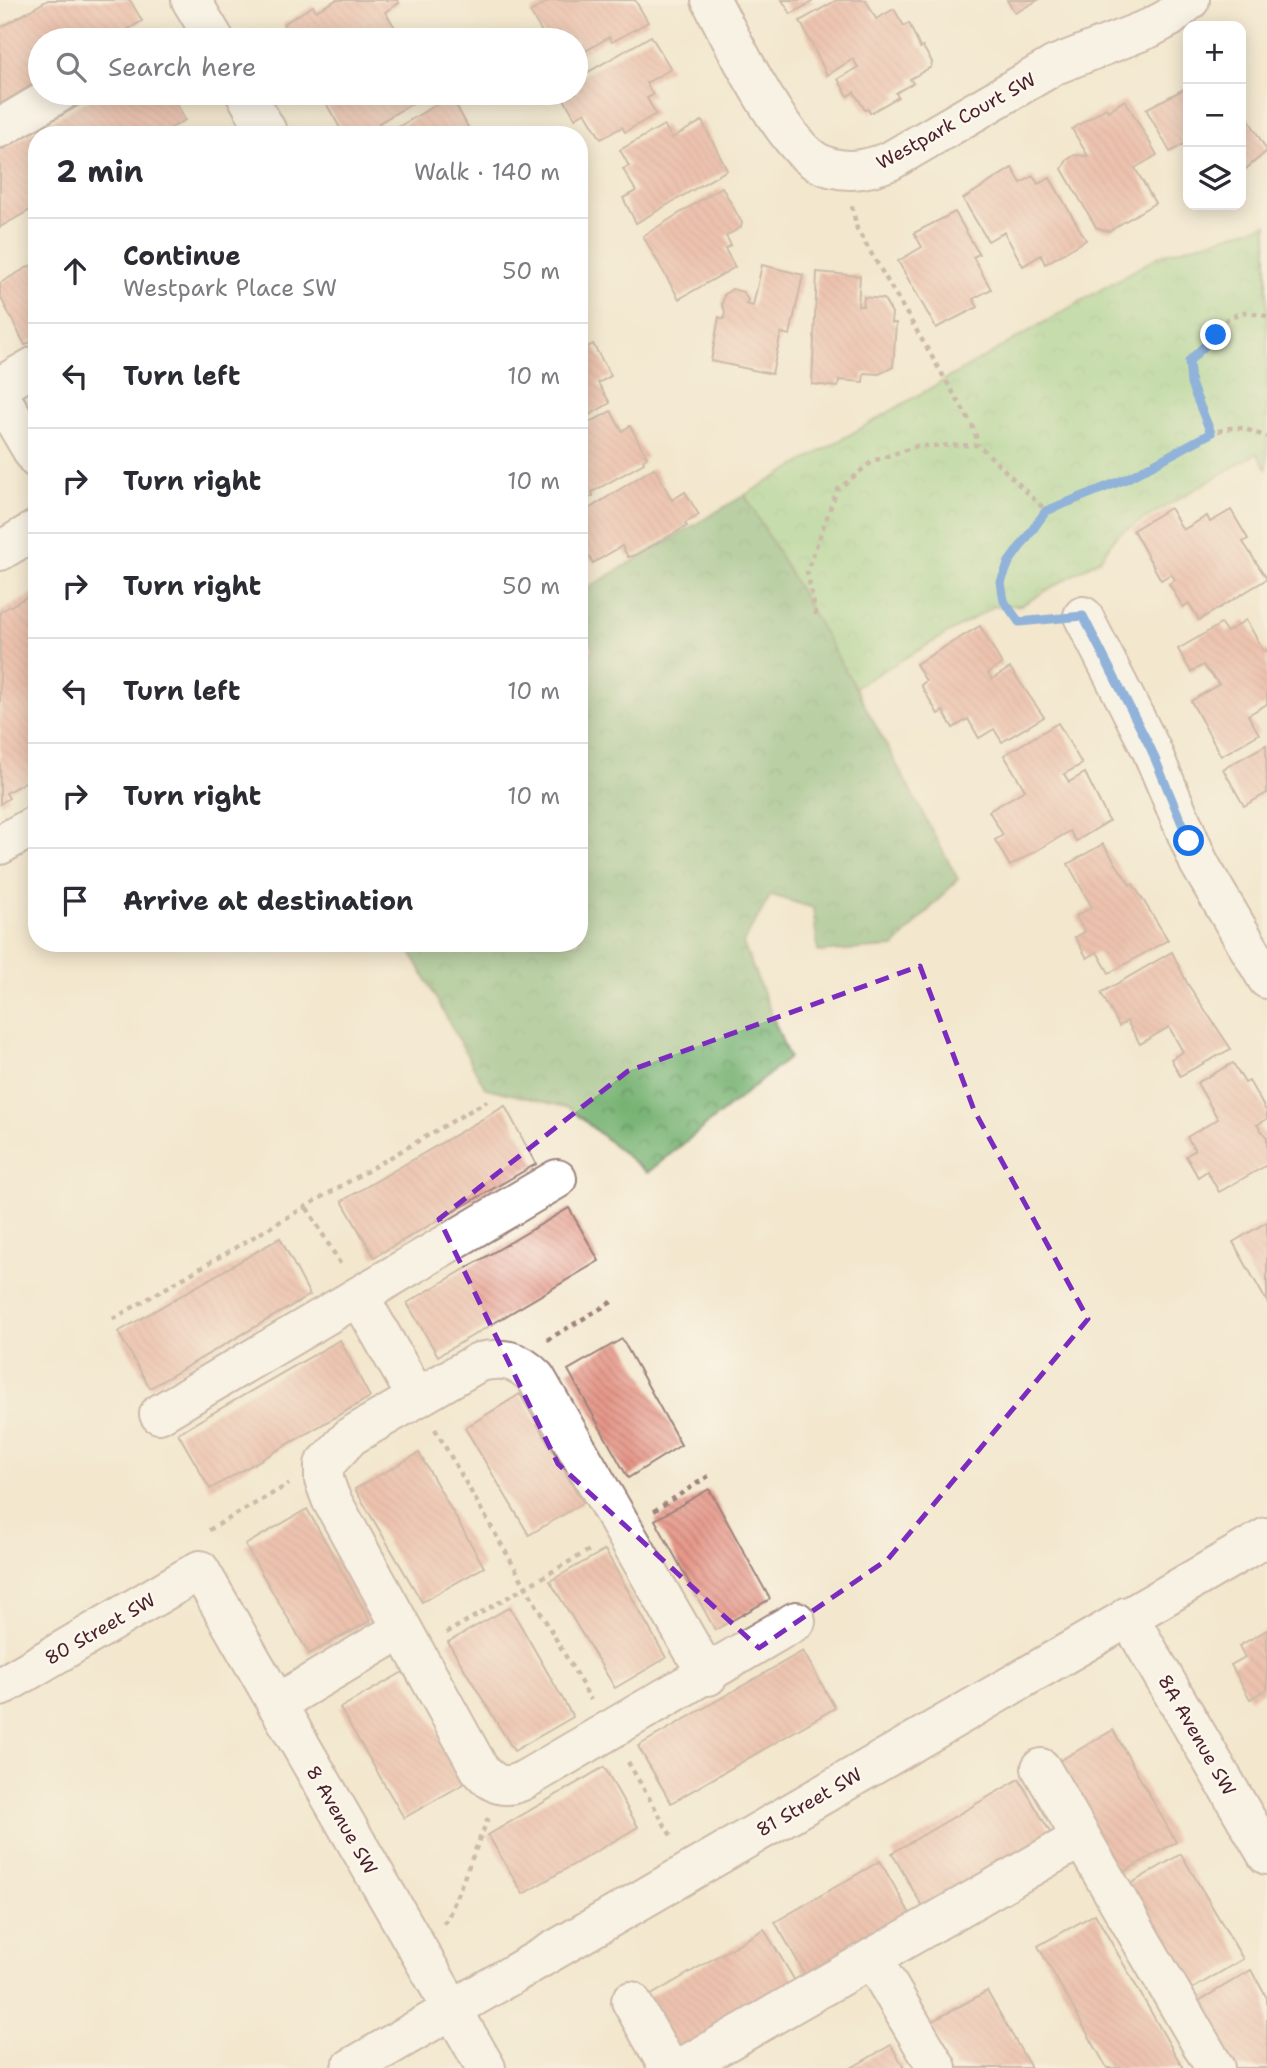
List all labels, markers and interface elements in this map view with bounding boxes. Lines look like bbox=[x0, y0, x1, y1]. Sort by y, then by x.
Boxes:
map controls bbox=[1183, 21, 1246, 210]
button: + bbox=[1183, 21, 1246, 84]
search box bbox=[28, 28, 588, 105]
icon: search bbox=[52, 48, 90, 86]
text: Search here bbox=[108, 49, 257, 84]
street label: Westpark Court SW bbox=[872, 67, 1040, 175]
button: − bbox=[1183, 84, 1246, 147]
button: layers bbox=[1183, 147, 1246, 210]
text: 2 min bbox=[56, 151, 143, 192]
text: Walk · 140 m bbox=[414, 157, 560, 187]
text: Continue bbox=[123, 238, 241, 273]
icon: ahead bbox=[56, 252, 94, 290]
text: 50 m bbox=[502, 256, 560, 286]
text: Westpark Place SW bbox=[123, 273, 337, 303]
route end bbox=[1200, 319, 1231, 350]
icon: left bbox=[56, 357, 94, 395]
text: Turn left bbox=[123, 358, 240, 393]
text: 10 m bbox=[507, 361, 560, 391]
icon: right bbox=[56, 462, 94, 500]
text: Turn right bbox=[123, 463, 261, 498]
text: 10 m bbox=[507, 466, 560, 496]
icon: right bbox=[56, 567, 94, 605]
text: Turn right bbox=[123, 568, 261, 603]
text: 50 m bbox=[502, 571, 560, 601]
icon: left bbox=[56, 672, 94, 710]
text: Turn left bbox=[123, 673, 240, 708]
text: 10 m bbox=[507, 676, 560, 706]
icon: right bbox=[56, 777, 94, 815]
text: Turn right bbox=[123, 778, 261, 813]
text: 10 m bbox=[507, 781, 560, 811]
route start bbox=[1173, 825, 1204, 856]
icon: arrive bbox=[56, 882, 94, 920]
text: Arrive at destination bbox=[123, 883, 413, 918]
street label: 80 Street SW bbox=[40, 1587, 160, 1671]
street label: 8A Avenue SW bbox=[1152, 1670, 1242, 1800]
street label: 8 Avenue SW bbox=[301, 1761, 383, 1879]
street label: 81 Street SW bbox=[752, 1762, 866, 1842]

